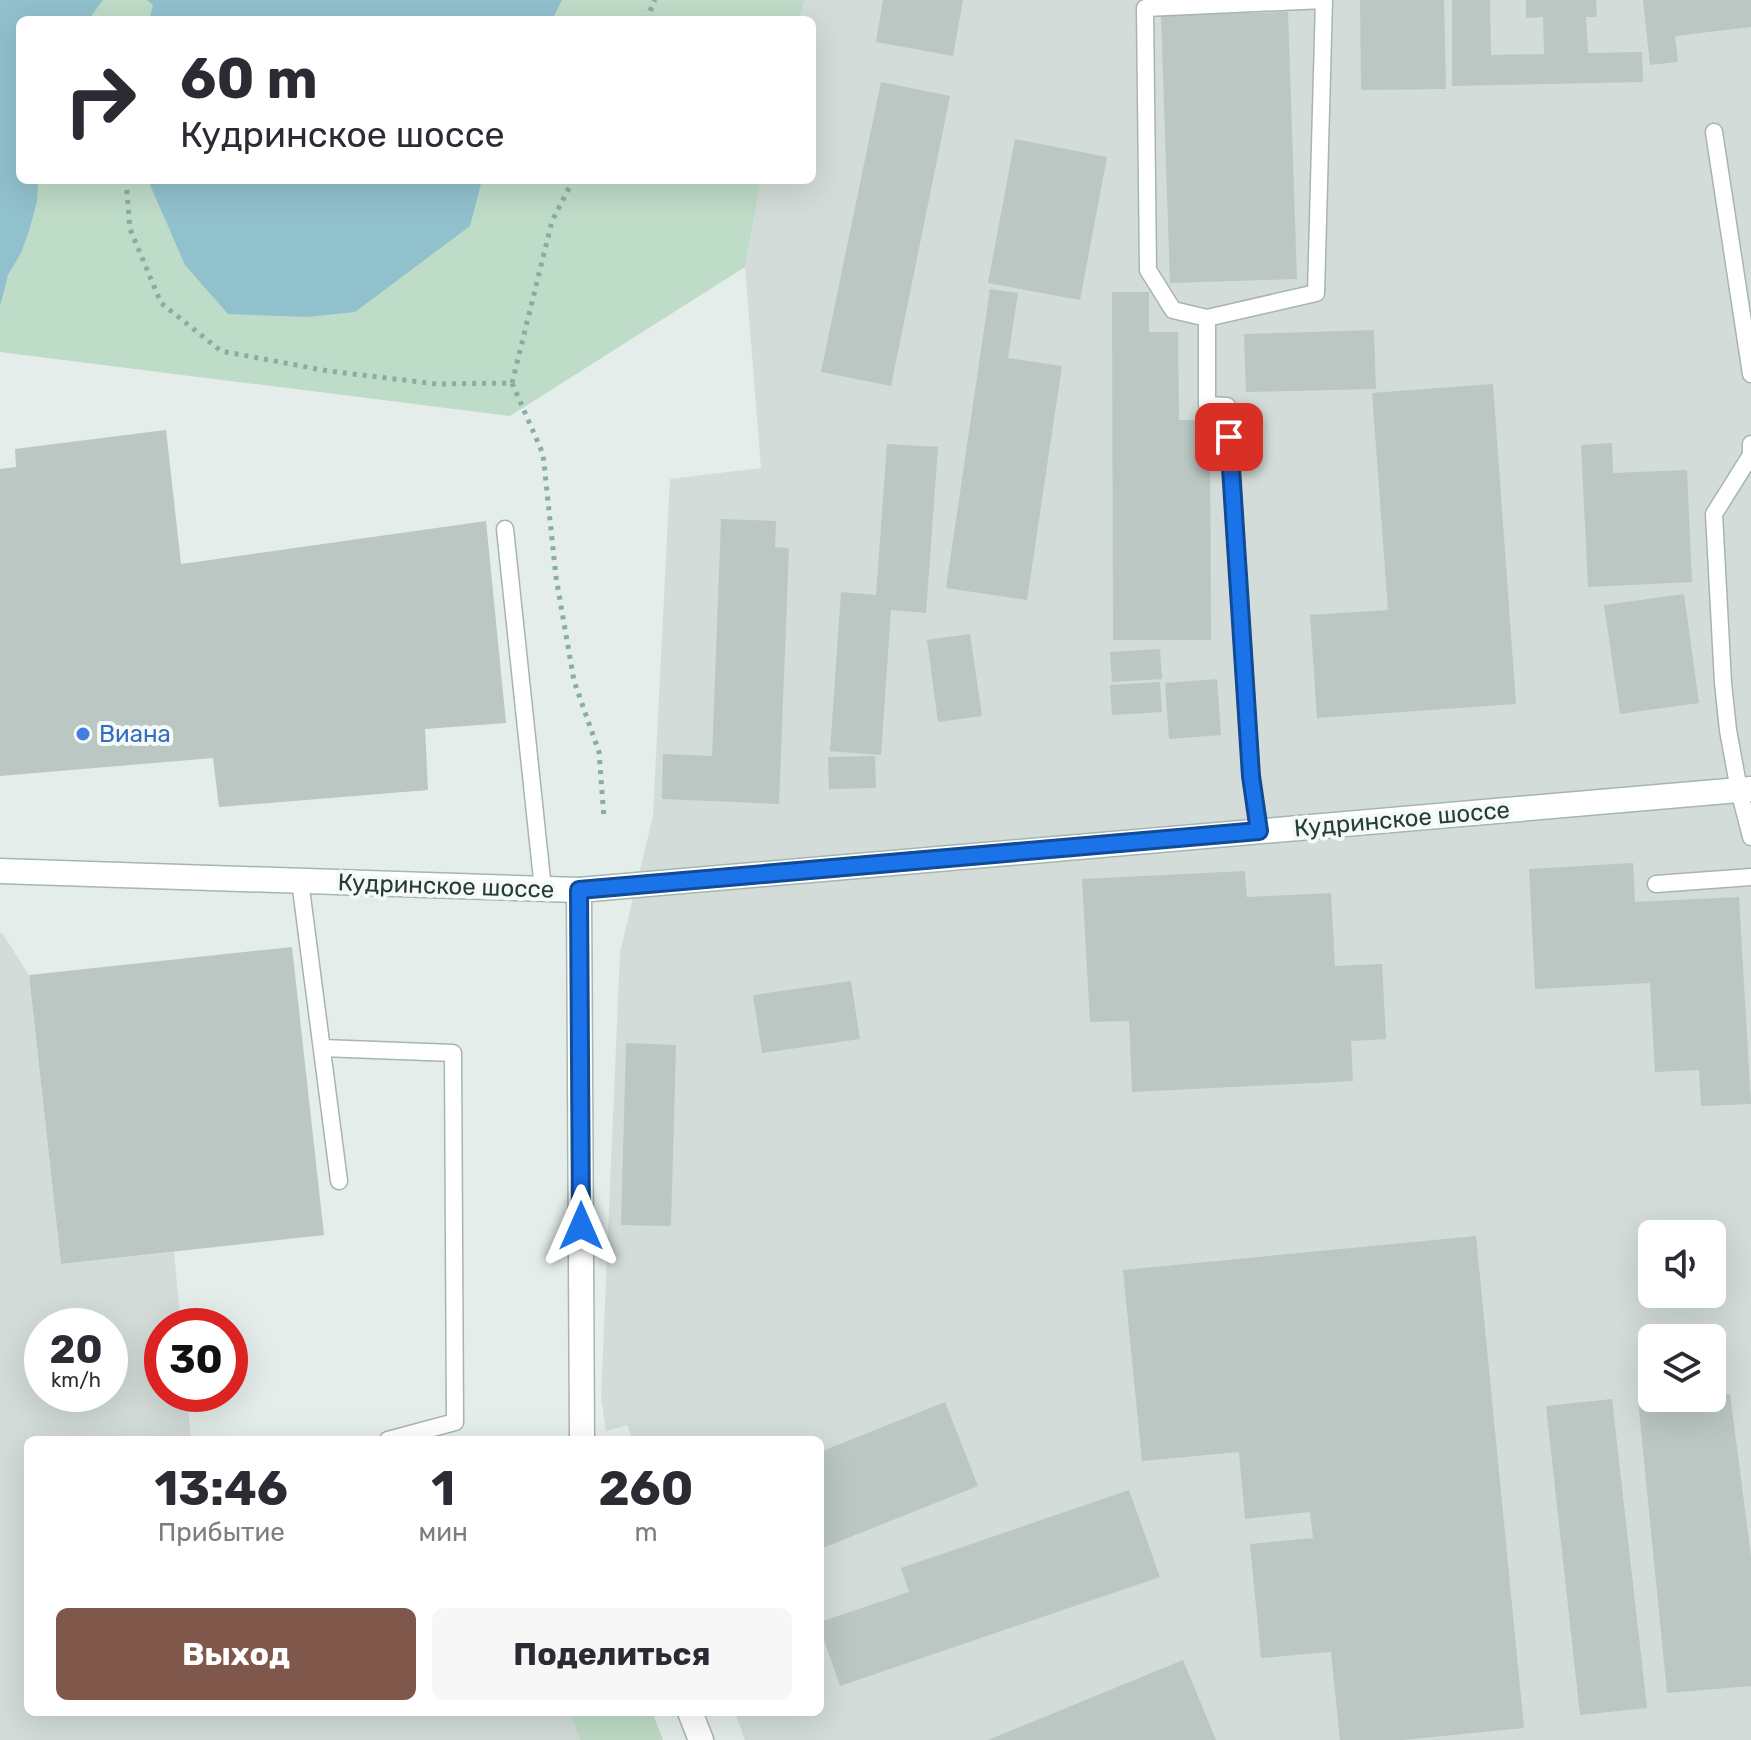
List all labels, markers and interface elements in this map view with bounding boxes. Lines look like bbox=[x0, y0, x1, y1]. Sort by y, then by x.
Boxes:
text: 60 m bbox=[180, 46, 318, 112]
icon: right bbox=[48, 48, 152, 152]
text: Кудринское шоссе bbox=[180, 113, 505, 156]
pin bbox=[1195, 403, 1263, 471]
icon: arrive bbox=[1207, 415, 1251, 459]
place label: Виана bbox=[99, 720, 171, 748]
marker: Виана bbox=[74, 725, 92, 743]
street label: Кудринское шоссе bbox=[1293, 796, 1511, 842]
street label: Кудринское шоссе bbox=[337, 868, 555, 904]
position arrow bbox=[539, 1184, 623, 1268]
map controls bbox=[1638, 1220, 1726, 1412]
button: sound bbox=[1638, 1220, 1726, 1308]
speed limit sign: 30 bbox=[144, 1308, 248, 1412]
button: layers bbox=[1638, 1324, 1726, 1412]
text: 20 bbox=[49, 1326, 103, 1373]
text: km/h bbox=[51, 1368, 101, 1392]
text: 13:46 bbox=[154, 1460, 288, 1517]
text: 1 bbox=[431, 1460, 455, 1517]
text: 260 bbox=[598, 1460, 694, 1517]
text: Прибытие bbox=[158, 1517, 285, 1548]
text: мин bbox=[419, 1517, 468, 1548]
text: m bbox=[634, 1517, 658, 1548]
button: Выход bbox=[56, 1608, 416, 1700]
button: Поделиться bbox=[432, 1608, 792, 1700]

